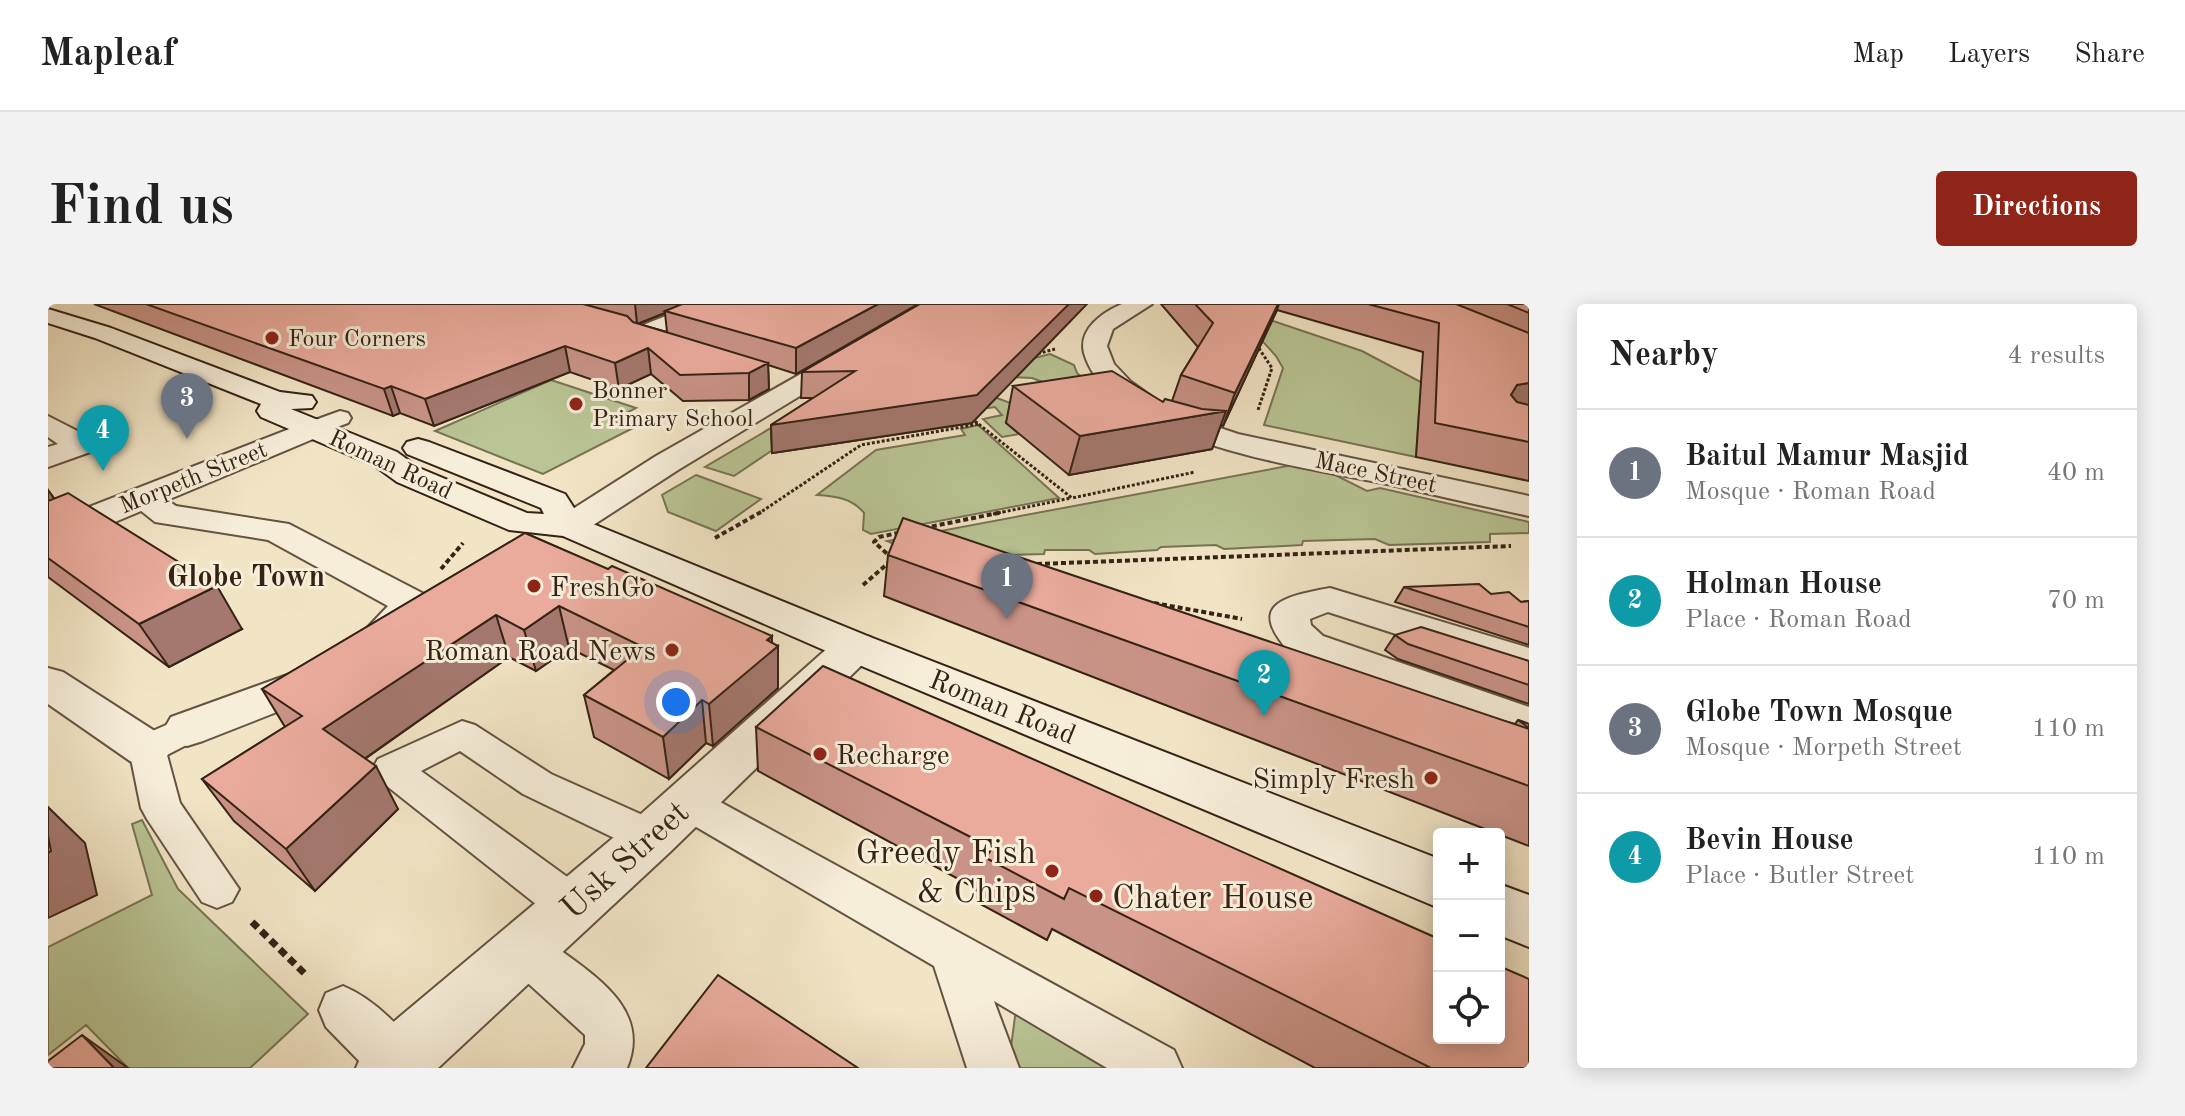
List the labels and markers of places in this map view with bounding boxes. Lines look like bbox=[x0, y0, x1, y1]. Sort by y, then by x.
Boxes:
place label: Four Corners bbox=[288, 328, 426, 352]
marker: Four Corners bbox=[263, 329, 281, 347]
pin: 3 bbox=[161, 373, 213, 439]
place label: Bonner Primary School bbox=[592, 380, 754, 432]
marker: Bonner Primary School bbox=[567, 395, 585, 413]
pin: 4 bbox=[77, 405, 129, 471]
pin: 1 bbox=[981, 553, 1033, 619]
place label: FreshGo bbox=[550, 575, 655, 603]
marker: FreshGo bbox=[525, 577, 543, 595]
place label: Roman Road News bbox=[424, 639, 656, 667]
marker: Roman Road News bbox=[663, 641, 681, 659]
pin: 2 bbox=[1238, 650, 1290, 716]
place label: Recharge bbox=[836, 743, 950, 771]
marker: Recharge bbox=[811, 745, 829, 763]
place label: Simply Fresh bbox=[1252, 767, 1415, 795]
marker: Simply Fresh bbox=[1422, 769, 1440, 787]
place label: Greedy Fish & Chips bbox=[856, 837, 1036, 910]
marker: Greedy Fish & Chips bbox=[1043, 862, 1061, 880]
place label: Chater House bbox=[1112, 882, 1313, 916]
marker: Chater House bbox=[1087, 887, 1105, 905]

